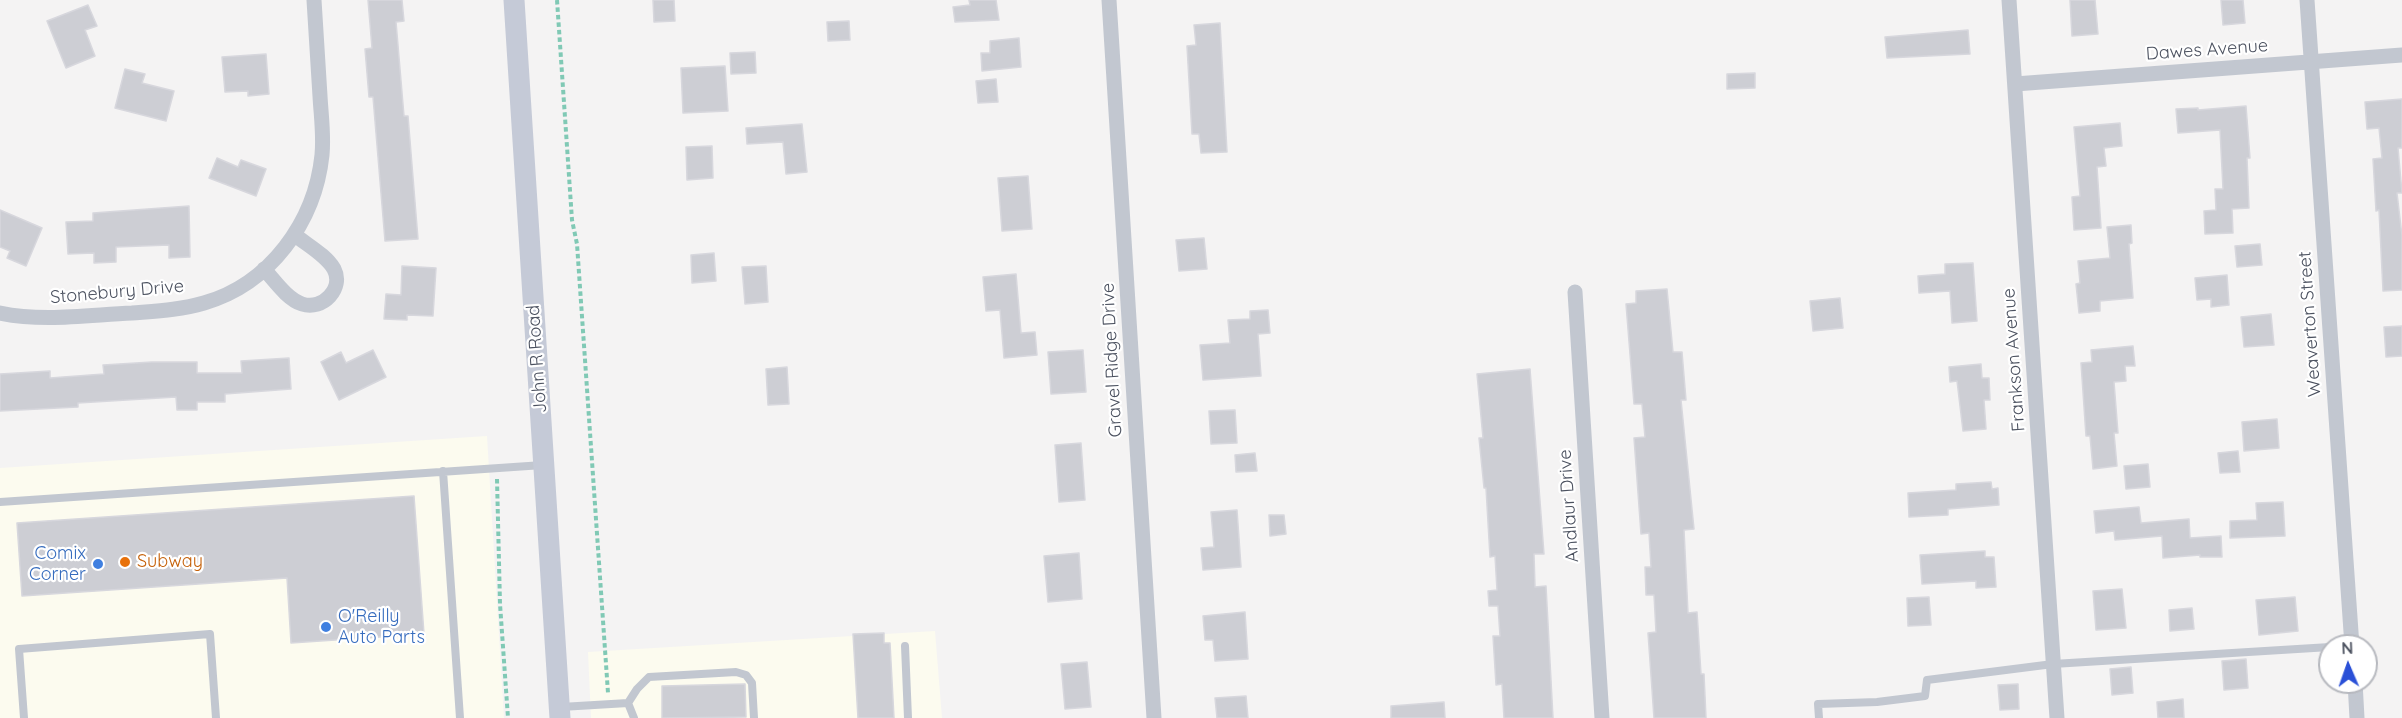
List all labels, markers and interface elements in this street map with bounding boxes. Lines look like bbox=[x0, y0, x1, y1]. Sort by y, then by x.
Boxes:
street label: Dawes Avenue bbox=[2145, 35, 2269, 65]
street label: Weaverton Street bbox=[2294, 250, 2326, 398]
street label: Stonebury Drive bbox=[49, 275, 185, 309]
street label: Gravel Ridge Drive bbox=[1097, 282, 1127, 438]
street label: Frankson Avenue bbox=[1998, 288, 2030, 432]
street label: John R Road bbox=[522, 304, 552, 414]
street label: Andlaur Drive bbox=[1554, 449, 1584, 563]
place label: Comix Corner bbox=[29, 543, 86, 586]
place label: Subway bbox=[137, 551, 203, 573]
marker: Subway bbox=[118, 555, 132, 569]
marker: Comix Corner bbox=[91, 557, 105, 571]
place label: O'Reilly Auto Parts bbox=[338, 606, 425, 648]
marker: O'Reilly Auto Parts bbox=[319, 620, 333, 634]
north arrow bbox=[2318, 634, 2378, 694]
text: N bbox=[2341, 638, 2354, 658]

